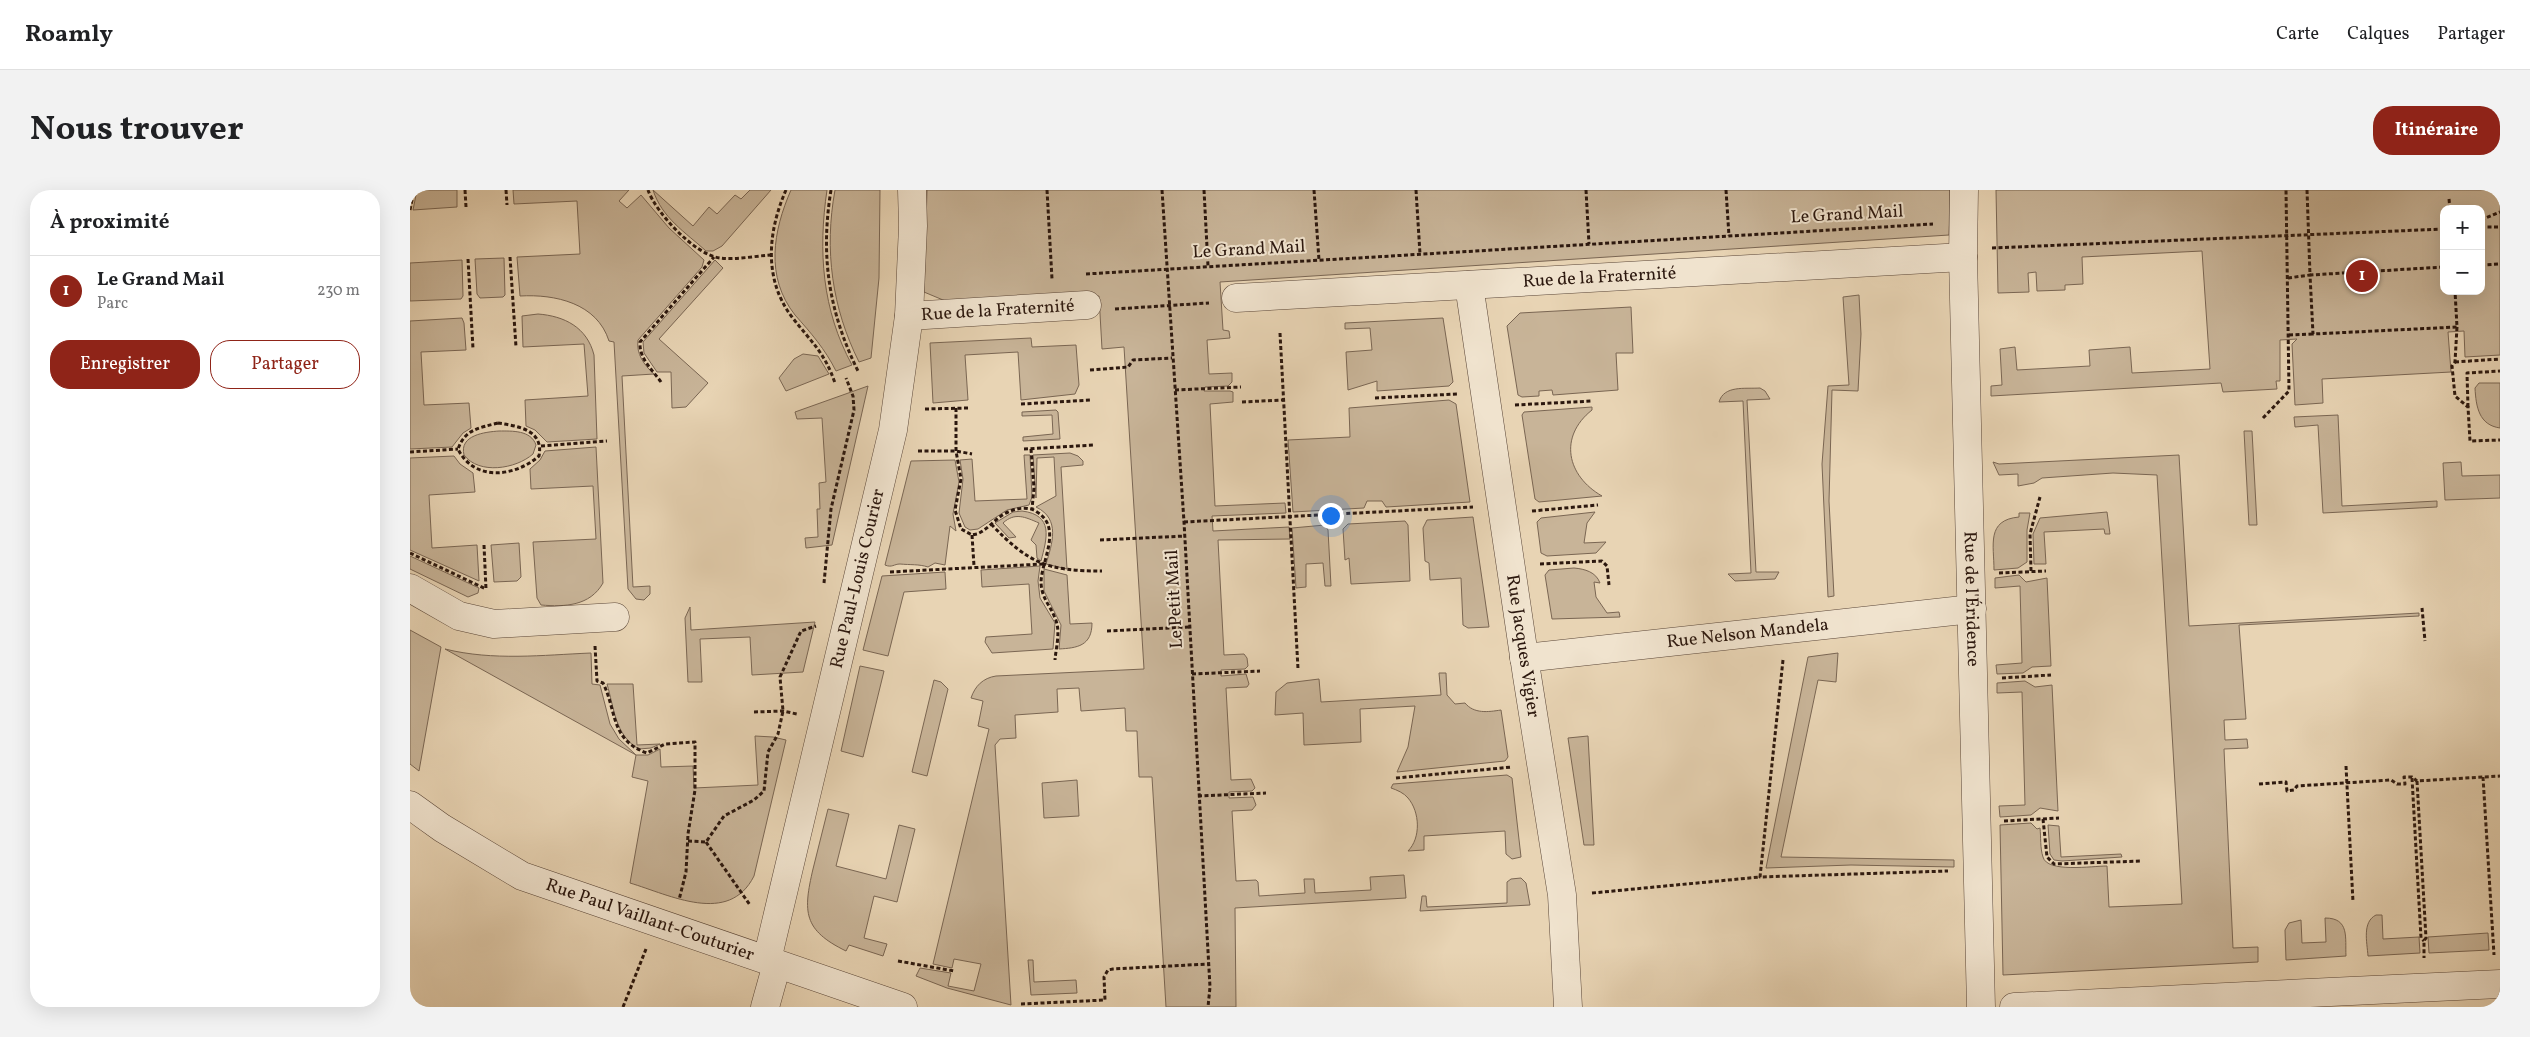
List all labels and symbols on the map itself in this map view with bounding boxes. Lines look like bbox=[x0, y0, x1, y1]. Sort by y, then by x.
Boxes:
street label: Le Grand Mail bbox=[1790, 200, 1904, 230]
street label: Le Grand Mail bbox=[1192, 235, 1306, 265]
pin: 1 bbox=[2346, 257, 2378, 295]
street label: Rue de la Fraternité bbox=[1522, 261, 1677, 294]
street label: Rue de la Fraternité bbox=[920, 293, 1075, 328]
street label: Rue Paul-Louis Courier bbox=[824, 486, 891, 671]
your location bbox=[1318, 503, 1344, 529]
street label: Rue de l'Éridence bbox=[1957, 531, 1985, 667]
street label: Le Petit Mail bbox=[1160, 549, 1190, 649]
street label: Rue Jacques Vigier bbox=[1500, 573, 1546, 720]
street label: Rue Nelson Mandela bbox=[1665, 612, 1830, 655]
street label: Rue Paul Vaillant-Couturier bbox=[542, 873, 758, 968]

